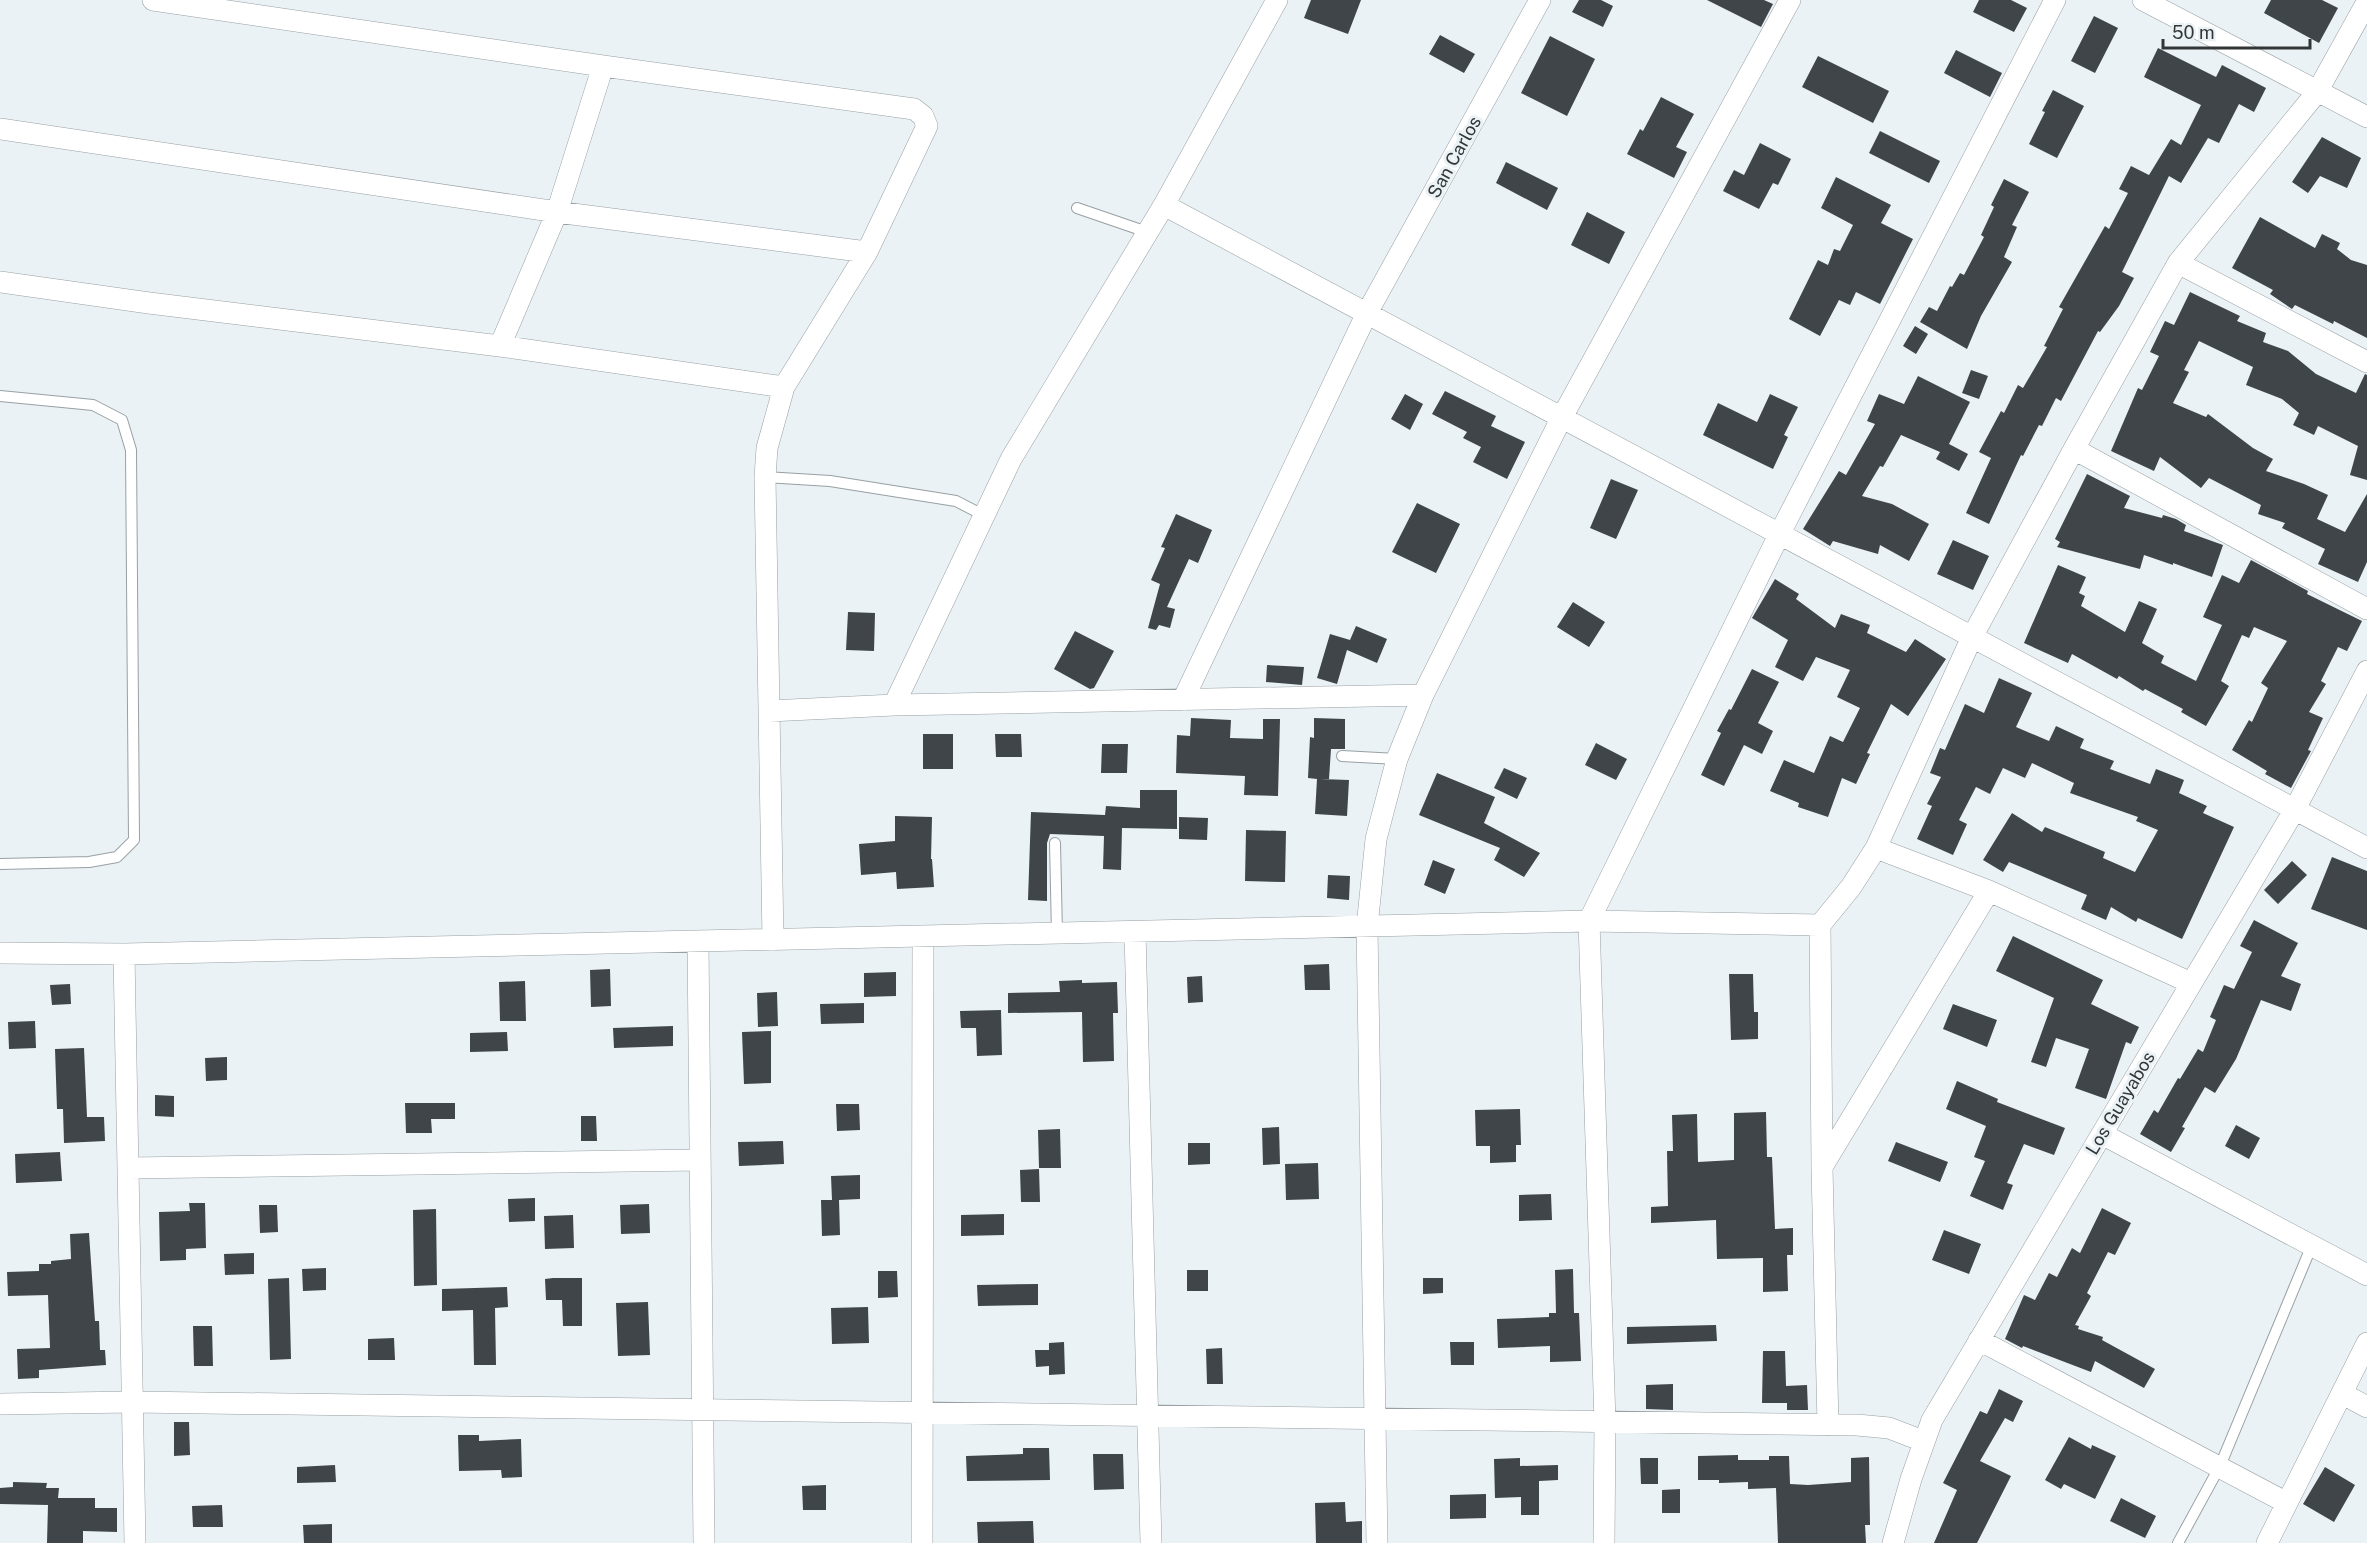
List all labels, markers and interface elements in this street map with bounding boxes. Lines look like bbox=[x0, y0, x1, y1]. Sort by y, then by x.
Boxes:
scale bar bbox=[2163, 12, 2310, 50]
text: 50 m bbox=[2172, 22, 2215, 43]
street label: San Carlos bbox=[1423, 112, 1485, 202]
street label: Los Guayabos bbox=[2081, 1048, 2159, 1158]

